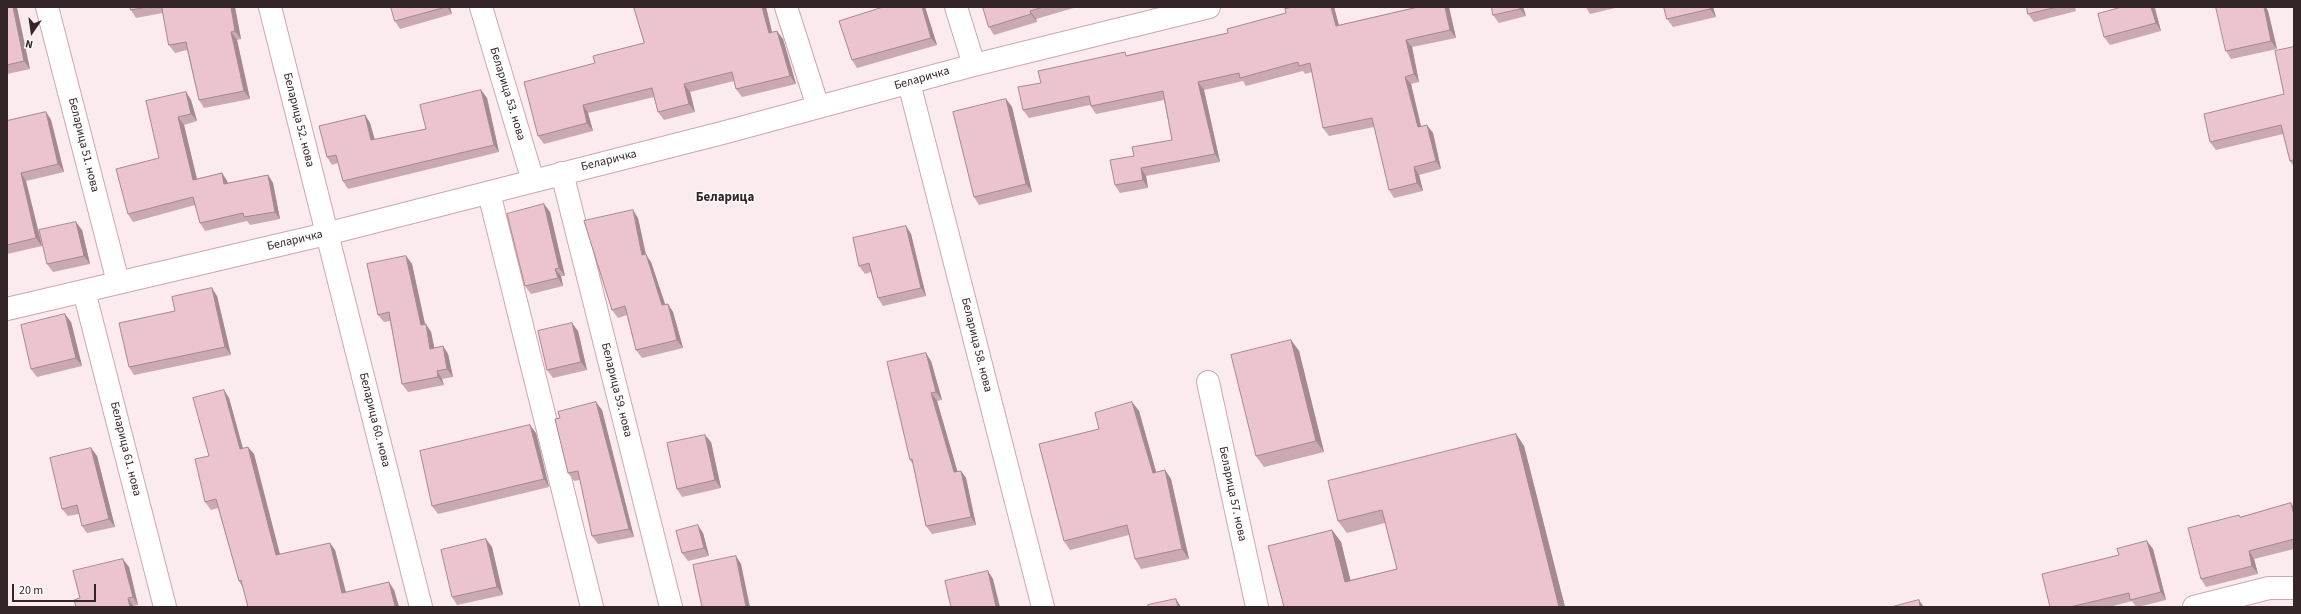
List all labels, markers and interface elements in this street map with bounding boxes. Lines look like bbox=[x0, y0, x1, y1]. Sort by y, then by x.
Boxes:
north arrow bbox=[12, 12, 52, 52]
text: N bbox=[24, 36, 34, 52]
street label: Беларица 53. нова bbox=[486, 46, 528, 142]
street label: Беларичка bbox=[893, 64, 951, 94]
street label: Беларица 52. нова bbox=[279, 71, 317, 169]
street label: Беларица 51. нова bbox=[64, 96, 102, 194]
street label: Беларичка bbox=[580, 147, 638, 175]
district label: Беларица bbox=[696, 190, 754, 206]
street label: Беларичка bbox=[266, 228, 324, 254]
street label: Беларица 58. нова bbox=[957, 296, 995, 394]
street label: Беларица 59. нова bbox=[597, 341, 635, 439]
street label: Беларица 60. нова bbox=[355, 371, 393, 469]
street label: Беларица 61. нова bbox=[106, 400, 144, 498]
street label: Беларица 57. нова bbox=[1215, 445, 1249, 543]
scale bar bbox=[14, 576, 98, 602]
text: 20 m bbox=[19, 582, 43, 599]

